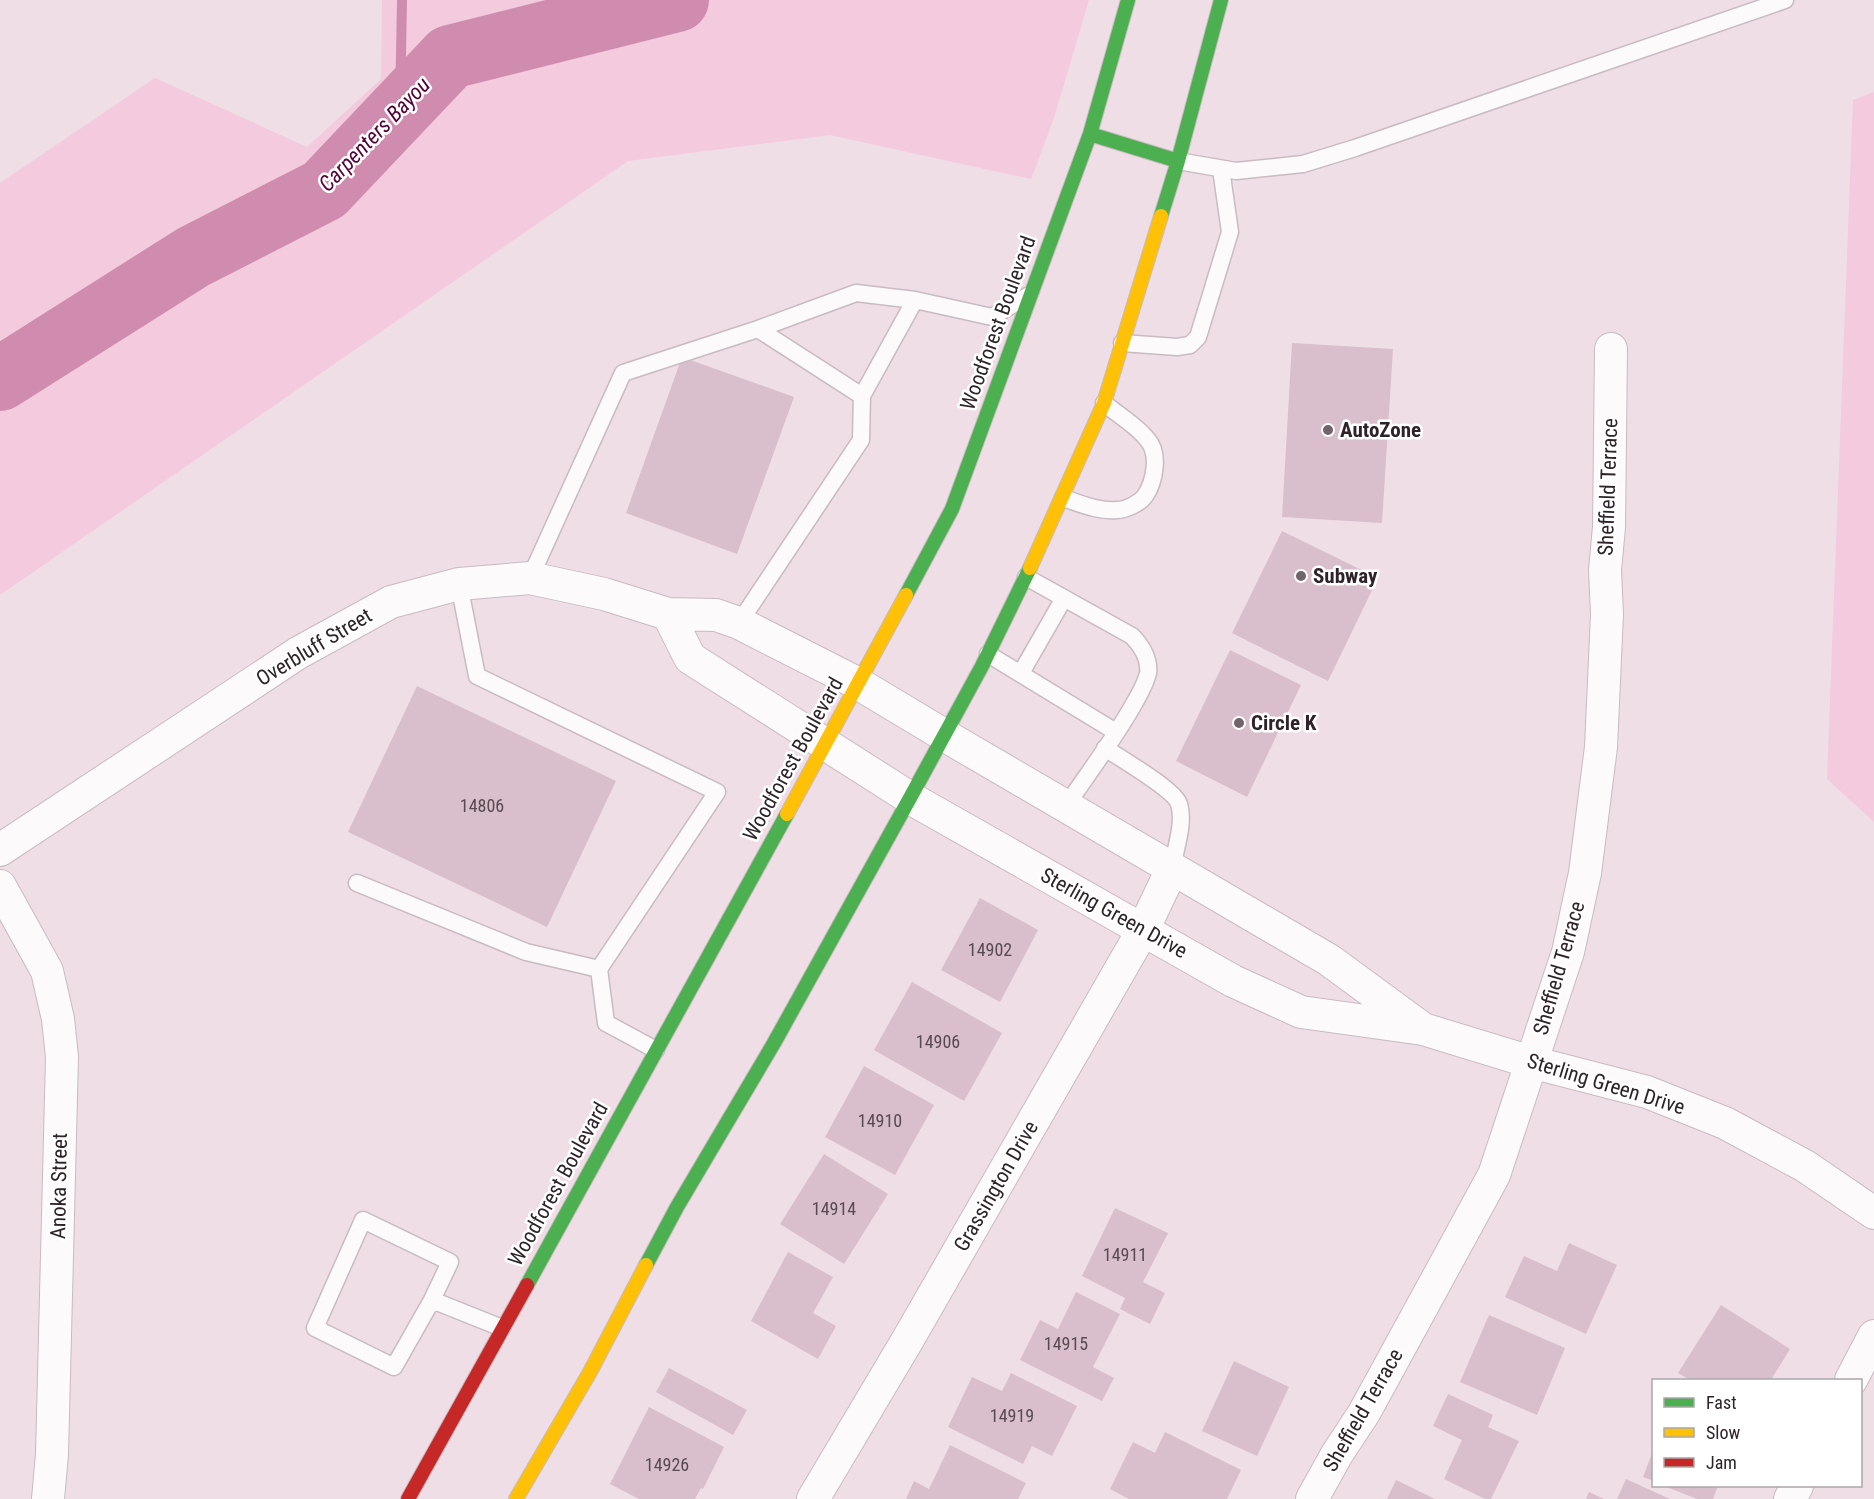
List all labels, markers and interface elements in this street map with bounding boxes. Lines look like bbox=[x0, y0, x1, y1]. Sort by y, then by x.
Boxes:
water label: Carpenters Bayou bbox=[314, 72, 435, 197]
street label: Woodforest Boulevard bbox=[955, 233, 1041, 413]
place label: AutoZone bbox=[1340, 418, 1421, 442]
street label: Sheffield Terrace bbox=[1594, 418, 1622, 556]
marker: AutoZone bbox=[1321, 423, 1335, 437]
place label: Subway bbox=[1313, 564, 1378, 588]
marker: Subway bbox=[1294, 569, 1308, 583]
street label: Overbluff Street bbox=[252, 603, 376, 691]
street label: Woodforest Boulevard bbox=[738, 673, 848, 845]
place label: Circle K bbox=[1251, 711, 1317, 735]
marker: Circle K bbox=[1232, 716, 1246, 730]
house number: 14806 bbox=[460, 795, 504, 816]
street label: Sterling Green Drive bbox=[1037, 863, 1191, 963]
street label: Sheffield Terrace bbox=[1528, 898, 1590, 1038]
house number: 14902 bbox=[968, 939, 1012, 960]
house number: 14906 bbox=[916, 1031, 960, 1052]
street label: Sterling Green Drive bbox=[1524, 1049, 1688, 1119]
street label: Woodforest Boulevard bbox=[503, 1098, 613, 1270]
house number: 14910 bbox=[858, 1110, 902, 1131]
street label: Grassington Drive bbox=[949, 1116, 1043, 1255]
street label: Anoka Street bbox=[46, 1133, 72, 1239]
house number: 14914 bbox=[812, 1198, 856, 1219]
house number: 14911 bbox=[1103, 1244, 1147, 1265]
house number: 14915 bbox=[1044, 1333, 1088, 1354]
street label: Sheffield Terrace bbox=[1318, 1344, 1408, 1476]
legend bbox=[1652, 1379, 1862, 1487]
text: Fast bbox=[1706, 1392, 1737, 1413]
house number: 14919 bbox=[990, 1405, 1034, 1426]
text: Slow bbox=[1706, 1422, 1741, 1443]
text: Jam bbox=[1706, 1452, 1737, 1473]
house number: 14926 bbox=[645, 1454, 689, 1475]

